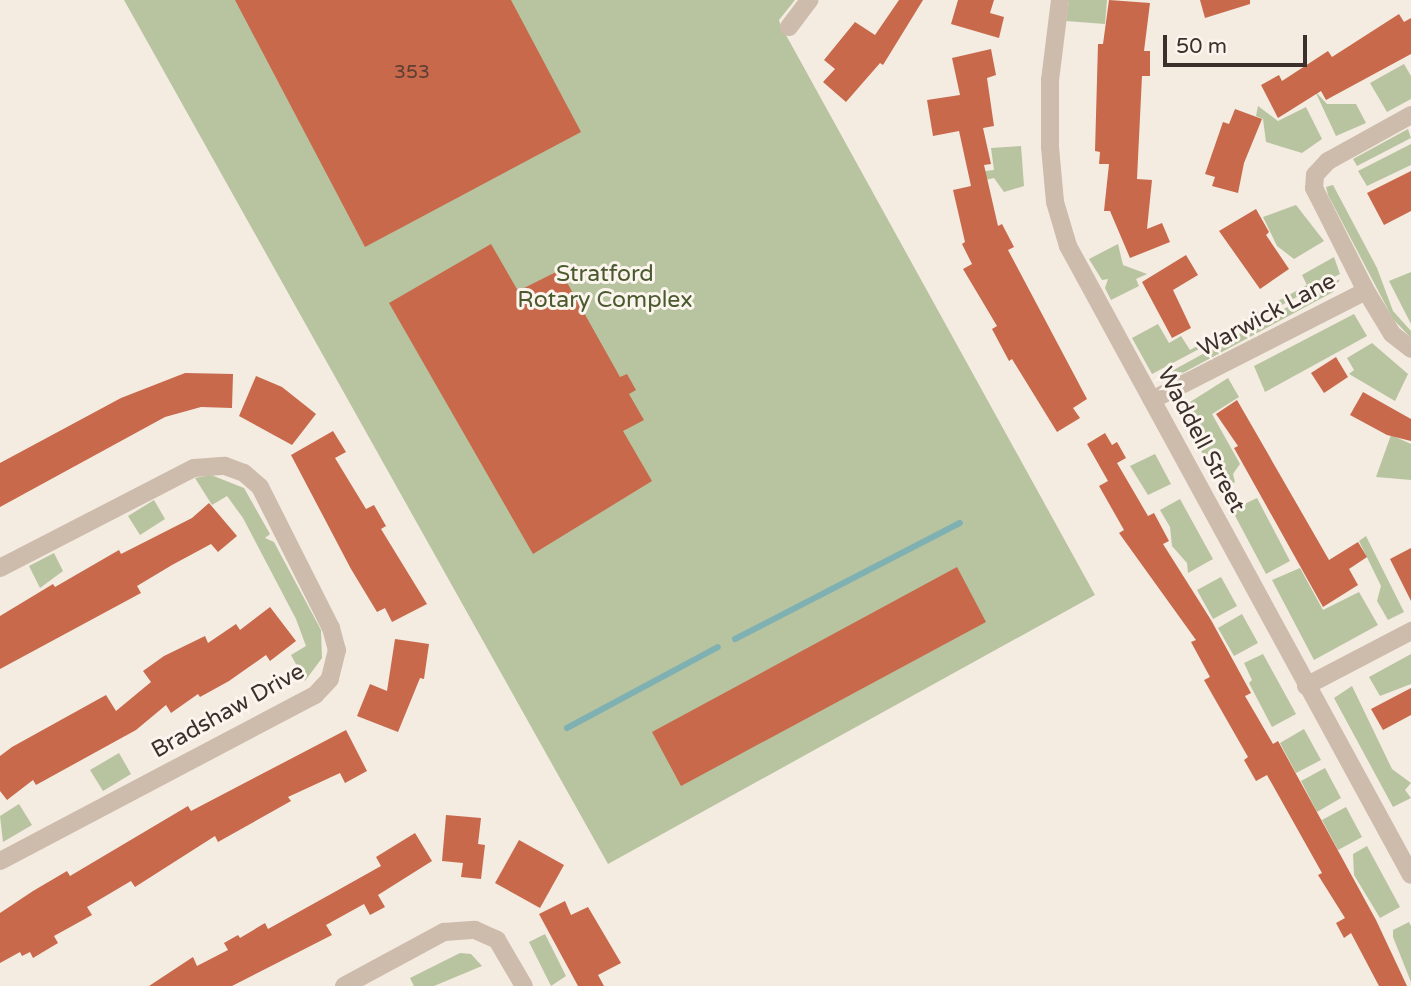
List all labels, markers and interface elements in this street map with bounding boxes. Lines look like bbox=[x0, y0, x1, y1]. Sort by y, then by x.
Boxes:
scale bar bbox=[1166, 21, 1310, 65]
text: 50 m bbox=[1176, 34, 1227, 59]
house number: 353 bbox=[394, 62, 430, 84]
park label: Stratford Rotary Complex bbox=[517, 260, 693, 314]
street label: Warwick Lane bbox=[1193, 267, 1341, 363]
street label: Waddell Street bbox=[1151, 363, 1251, 517]
street label: Bradshaw Drive bbox=[147, 658, 309, 764]

